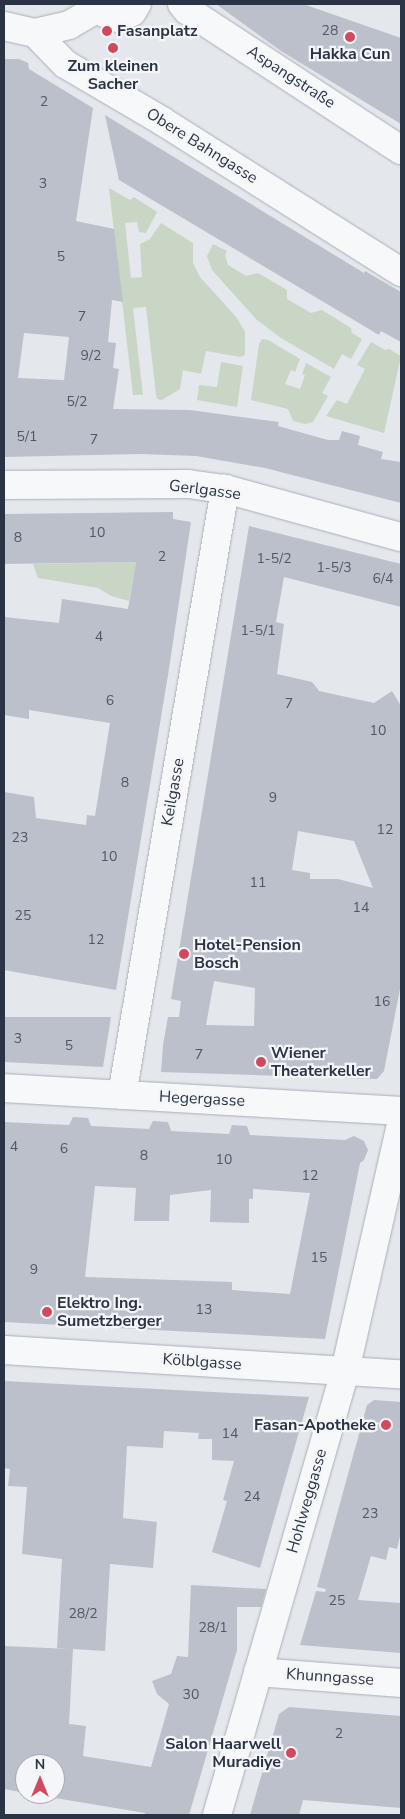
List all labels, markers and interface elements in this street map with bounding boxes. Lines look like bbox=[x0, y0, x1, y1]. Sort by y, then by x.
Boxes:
place label: Fasanplatz bbox=[117, 21, 198, 41]
house number: 28 bbox=[322, 23, 338, 39]
marker: Fasanplatz bbox=[101, 25, 113, 37]
marker: Hakka Cun bbox=[344, 31, 356, 43]
street label: Aspangstraße bbox=[243, 41, 339, 113]
marker: Zum kleinen Sacher bbox=[107, 42, 119, 54]
place label: Hakka Cun bbox=[310, 44, 390, 64]
place label: Zum kleinen Sacher bbox=[68, 56, 158, 94]
house number: 2 bbox=[40, 94, 48, 110]
street label: Obere Bahngasse bbox=[143, 104, 261, 188]
house number: 3 bbox=[39, 176, 47, 192]
house number: 5 bbox=[57, 249, 65, 265]
house number: 7 bbox=[78, 309, 86, 325]
house number: 9/2 bbox=[81, 348, 101, 364]
house number: 5/2 bbox=[67, 394, 87, 410]
house number: 5/1 bbox=[17, 429, 37, 445]
house number: 7 bbox=[90, 432, 98, 448]
street label: Gerlgasse bbox=[168, 476, 242, 504]
house number: 10 bbox=[89, 525, 105, 541]
house number: 8 bbox=[14, 530, 22, 546]
house number: 2 bbox=[158, 549, 166, 565]
house number: 1-5/2 bbox=[256, 551, 292, 567]
house number: 1-5/3 bbox=[316, 560, 352, 576]
house number: 6/4 bbox=[373, 571, 393, 587]
house number: 1-5/1 bbox=[240, 623, 276, 639]
house number: 4 bbox=[95, 629, 103, 645]
house number: 6 bbox=[106, 693, 114, 709]
house number: 7 bbox=[285, 696, 293, 712]
house number: 10 bbox=[370, 723, 386, 739]
street label: Keilgasse bbox=[158, 757, 188, 827]
house number: 8 bbox=[121, 775, 129, 791]
house number: 9 bbox=[269, 790, 277, 806]
house number: 12 bbox=[377, 822, 393, 838]
house number: 23 bbox=[12, 830, 28, 846]
house number: 10 bbox=[101, 849, 117, 865]
house number: 11 bbox=[250, 875, 266, 891]
house number: 14 bbox=[353, 900, 369, 916]
house number: 25 bbox=[15, 908, 31, 924]
house number: 12 bbox=[88, 932, 104, 948]
place label: Hotel-Pension Bosch bbox=[194, 935, 301, 973]
marker: Hotel-Pension Bosch bbox=[178, 948, 190, 960]
house number: 16 bbox=[374, 994, 390, 1010]
house number: 3 bbox=[14, 1031, 22, 1047]
house number: 5 bbox=[65, 1038, 73, 1054]
place label: Wiener Theaterkeller bbox=[271, 1043, 371, 1081]
house number: 7 bbox=[195, 1047, 203, 1063]
marker: Wiener Theaterkeller bbox=[255, 1056, 267, 1068]
street label: Hegergasse bbox=[159, 1087, 245, 1111]
house number: 4 bbox=[10, 1139, 18, 1155]
house number: 6 bbox=[60, 1141, 68, 1157]
house number: 8 bbox=[140, 1148, 148, 1164]
house number: 10 bbox=[216, 1152, 232, 1168]
house number: 12 bbox=[302, 1168, 318, 1184]
house number: 15 bbox=[311, 1250, 327, 1266]
house number: 9 bbox=[30, 1262, 38, 1278]
place label: Elektro Ing. Sumetzberger bbox=[57, 1293, 162, 1331]
house number: 13 bbox=[196, 1302, 212, 1318]
marker: Elektro Ing. Sumetzberger bbox=[41, 1306, 53, 1318]
street label: Kölblgasse bbox=[162, 1350, 242, 1374]
place label: Fasan-Apotheke bbox=[254, 1415, 376, 1435]
marker: Fasan-Apotheke bbox=[380, 1419, 392, 1431]
house number: 14 bbox=[222, 1426, 238, 1442]
street label: Hohlweggasse bbox=[283, 1447, 331, 1555]
house number: 24 bbox=[244, 1489, 260, 1505]
house number: 23 bbox=[362, 1506, 378, 1522]
house number: 25 bbox=[329, 1593, 345, 1609]
house number: 28/2 bbox=[68, 1606, 98, 1622]
house number: 28/1 bbox=[198, 1620, 228, 1636]
street label: Khunngasse bbox=[285, 1664, 375, 1690]
house number: 30 bbox=[183, 1687, 199, 1703]
house number: 2 bbox=[335, 1726, 343, 1742]
place label: Salon Haarwell Muradiye bbox=[165, 1734, 281, 1772]
marker: Salon Haarwell Muradiye bbox=[285, 1747, 297, 1759]
north arrow bbox=[15, 1754, 65, 1804]
text: N bbox=[35, 1755, 45, 1774]

